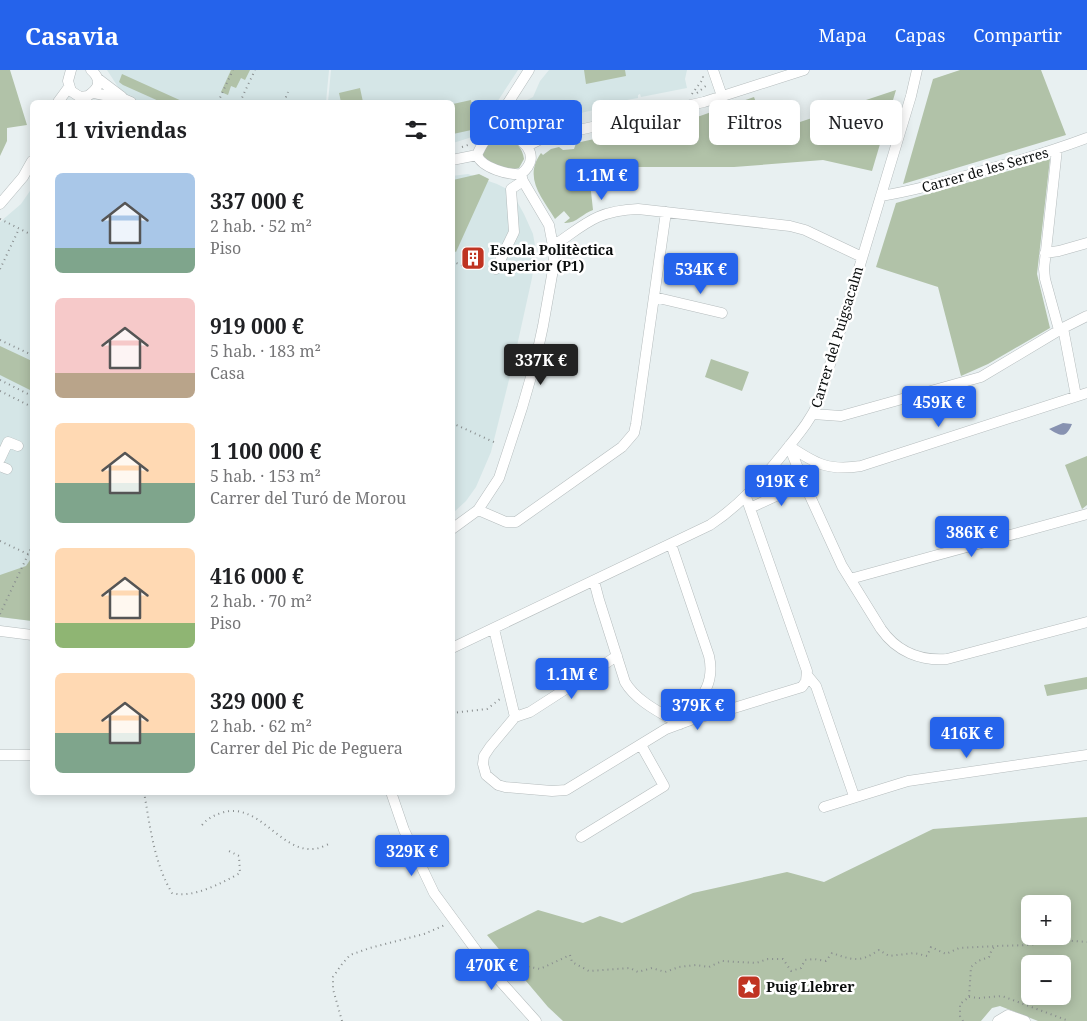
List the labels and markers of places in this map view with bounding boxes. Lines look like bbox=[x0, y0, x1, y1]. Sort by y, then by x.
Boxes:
pin: 1.1M € bbox=[561, 158, 643, 201]
place label: Escola Politèctica Superior (P1) bbox=[490, 240, 614, 275]
building icon: Escola Politèctica Superior (P1) bbox=[460, 245, 486, 271]
pin: 534K € bbox=[660, 252, 742, 295]
pin: 337K € bbox=[500, 344, 582, 386]
pin: 459K € bbox=[898, 386, 980, 428]
pin: 919K € bbox=[741, 464, 823, 507]
pin: 386K € bbox=[931, 516, 1013, 558]
pin: 1.1M € bbox=[531, 658, 613, 700]
pin: 379K € bbox=[657, 688, 739, 731]
pin: 416K € bbox=[926, 716, 1008, 759]
pin: 329K € bbox=[371, 834, 453, 877]
pin: 470K € bbox=[451, 948, 533, 991]
place icon: Puig Llebrer bbox=[736, 974, 762, 1000]
place label: Puig Llebrer bbox=[766, 977, 855, 996]

